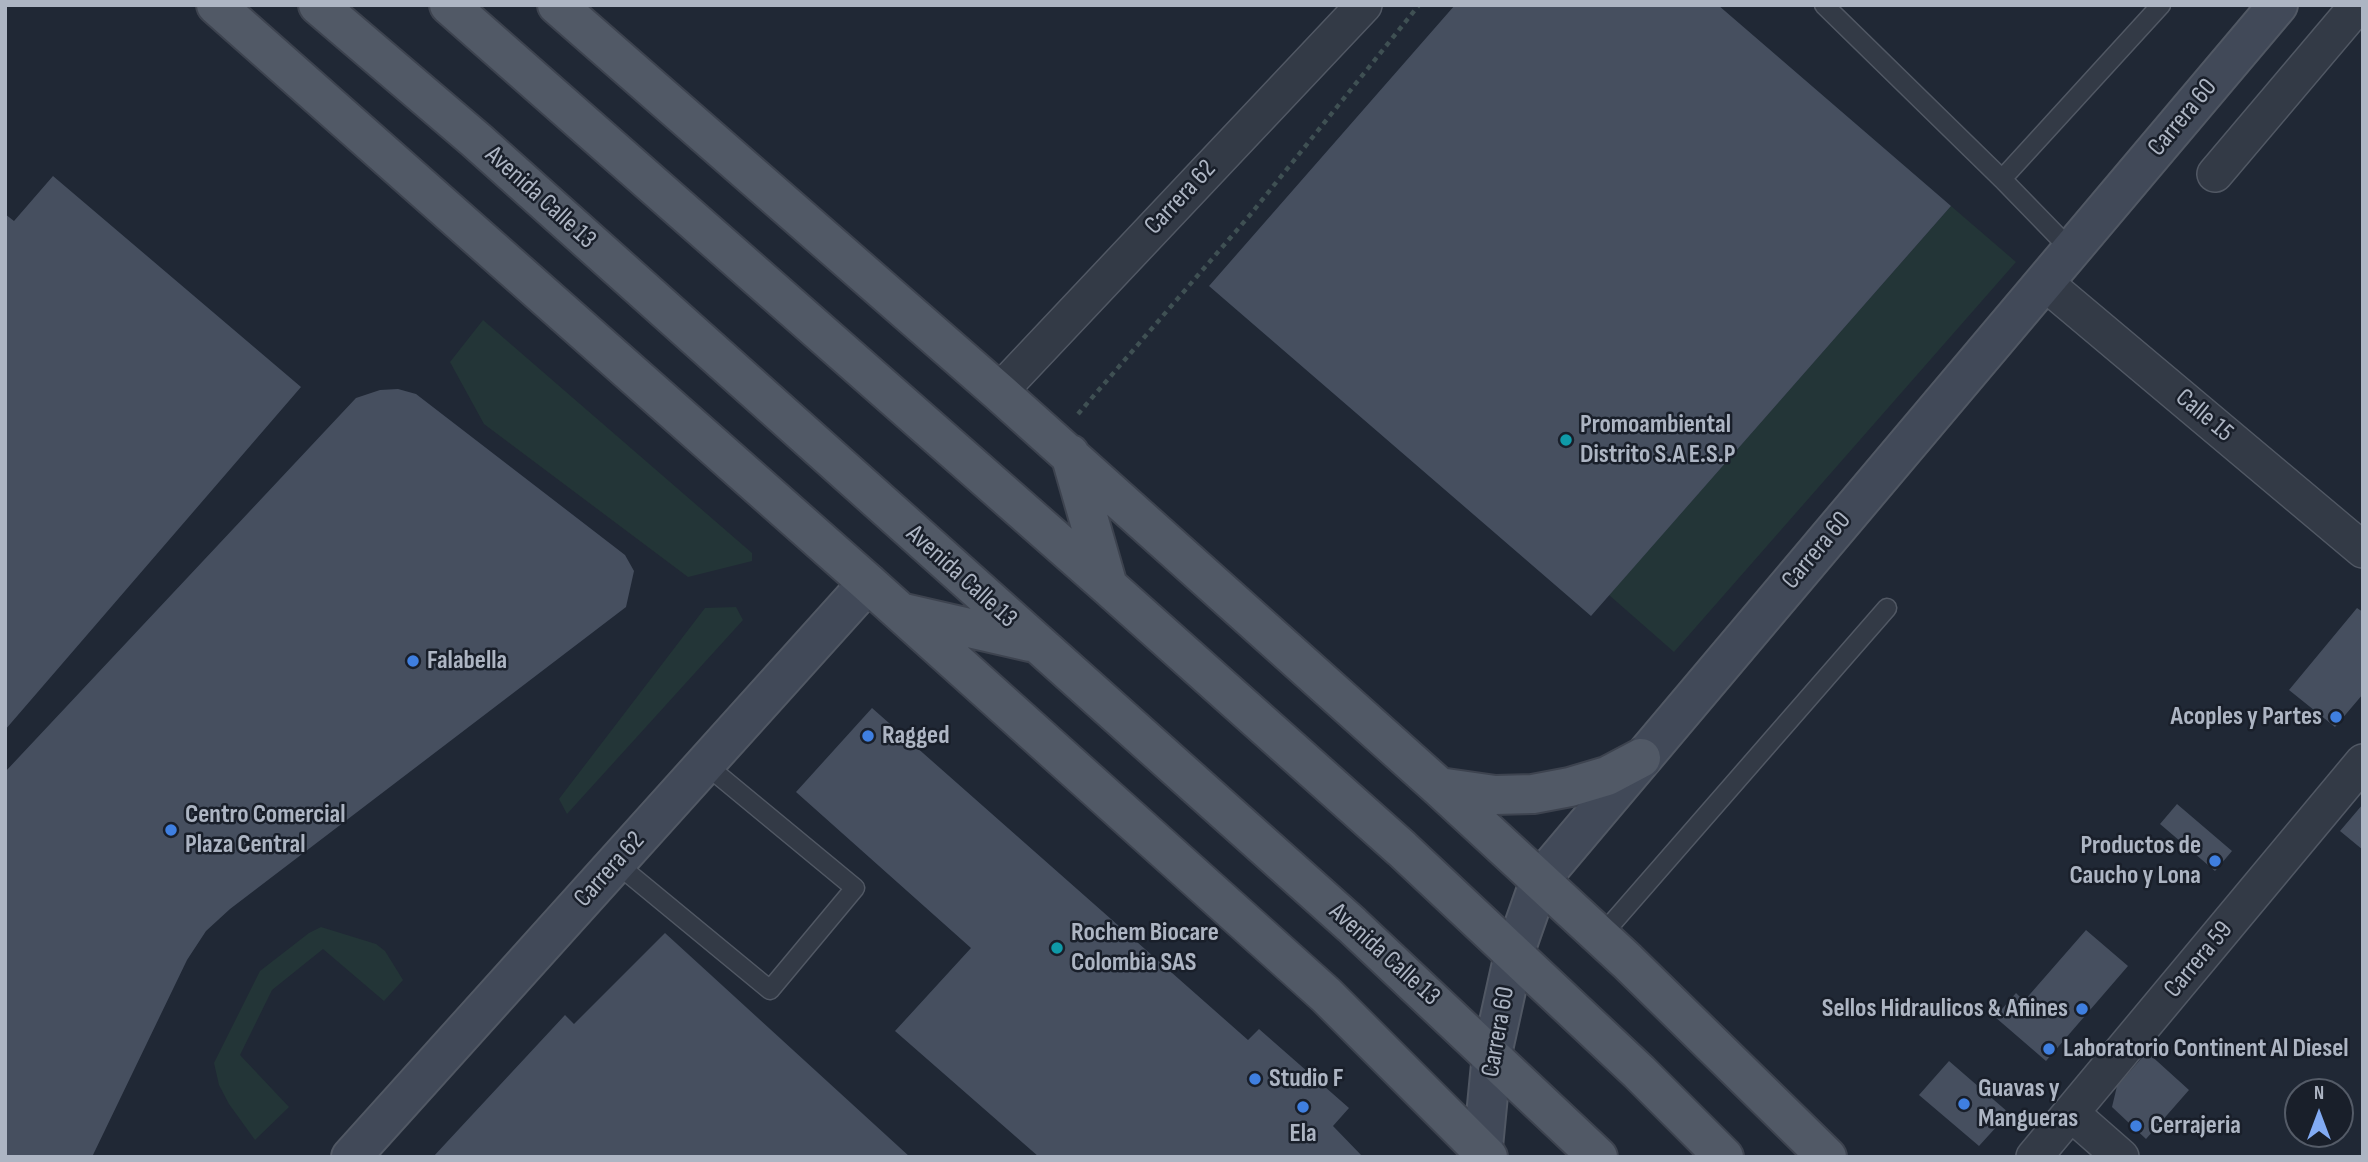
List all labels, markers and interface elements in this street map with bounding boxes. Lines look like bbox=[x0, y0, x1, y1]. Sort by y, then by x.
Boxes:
street label: Carrera 60 bbox=[2142, 73, 2224, 163]
street label: Avenida Calle 13 bbox=[478, 140, 602, 256]
street label: Carrera 62 bbox=[1139, 154, 1223, 242]
street label: Calle 15 bbox=[2169, 383, 2239, 449]
place label: Promoambiental Distrito S.A E.S.P bbox=[1580, 409, 1735, 471]
marker: Promoambiental Distrito S.A E.S.P bbox=[1558, 432, 1574, 448]
street label: Carrera 60 bbox=[1776, 506, 1858, 596]
street label: Avenida Calle 13 bbox=[899, 519, 1023, 635]
place label: Falabella bbox=[427, 645, 507, 677]
marker: Falabella bbox=[405, 653, 421, 669]
place label: Acoples y Partes bbox=[2171, 701, 2322, 733]
marker: Acoples y Partes bbox=[2328, 709, 2344, 725]
place label: Ragged bbox=[882, 720, 950, 752]
marker: Ragged bbox=[860, 728, 876, 744]
place label: Centro Comercial Plaza Central bbox=[185, 799, 345, 860]
marker: Centro Comercial Plaza Central bbox=[163, 822, 179, 838]
street label: Carrera 62 bbox=[568, 826, 652, 914]
place label: Productos de Caucho y Lona bbox=[2070, 830, 2201, 892]
marker: Productos de Caucho y Lona bbox=[2207, 853, 2223, 869]
street label: Avenida Calle 13 bbox=[1322, 897, 1446, 1013]
street label: Carrera 59 bbox=[2158, 915, 2240, 1005]
place label: Rochem Biocare Colombia SAS bbox=[1071, 917, 1219, 978]
marker: Rochem Biocare Colombia SAS bbox=[1049, 940, 1065, 956]
street label: Carrera 60 bbox=[1476, 984, 1522, 1080]
place label: Sellos Hidraulicos & Afiines bbox=[1822, 993, 2068, 1025]
marker: Sellos Hidraulicos & Afiines bbox=[2074, 1001, 2090, 1017]
place label: Laboratorio Continent Al Diesel bbox=[2063, 1033, 2349, 1065]
marker: Laboratorio Continent Al Diesel bbox=[2041, 1041, 2057, 1057]
place label: Studio F bbox=[1269, 1063, 1344, 1095]
marker: Studio F bbox=[1247, 1071, 1263, 1087]
place label: Guavas y Mangueras bbox=[1978, 1073, 2078, 1134]
north arrow bbox=[2284, 1078, 2354, 1148]
text: N bbox=[2314, 1082, 2324, 1105]
marker: Guavas y Mangueras bbox=[1956, 1096, 1972, 1112]
marker: Ela bbox=[1295, 1099, 1311, 1115]
place label: Cerrajeria bbox=[2150, 1110, 2241, 1142]
place label: Ela bbox=[1289, 1118, 1317, 1150]
marker: Cerrajeria bbox=[2128, 1118, 2144, 1134]

